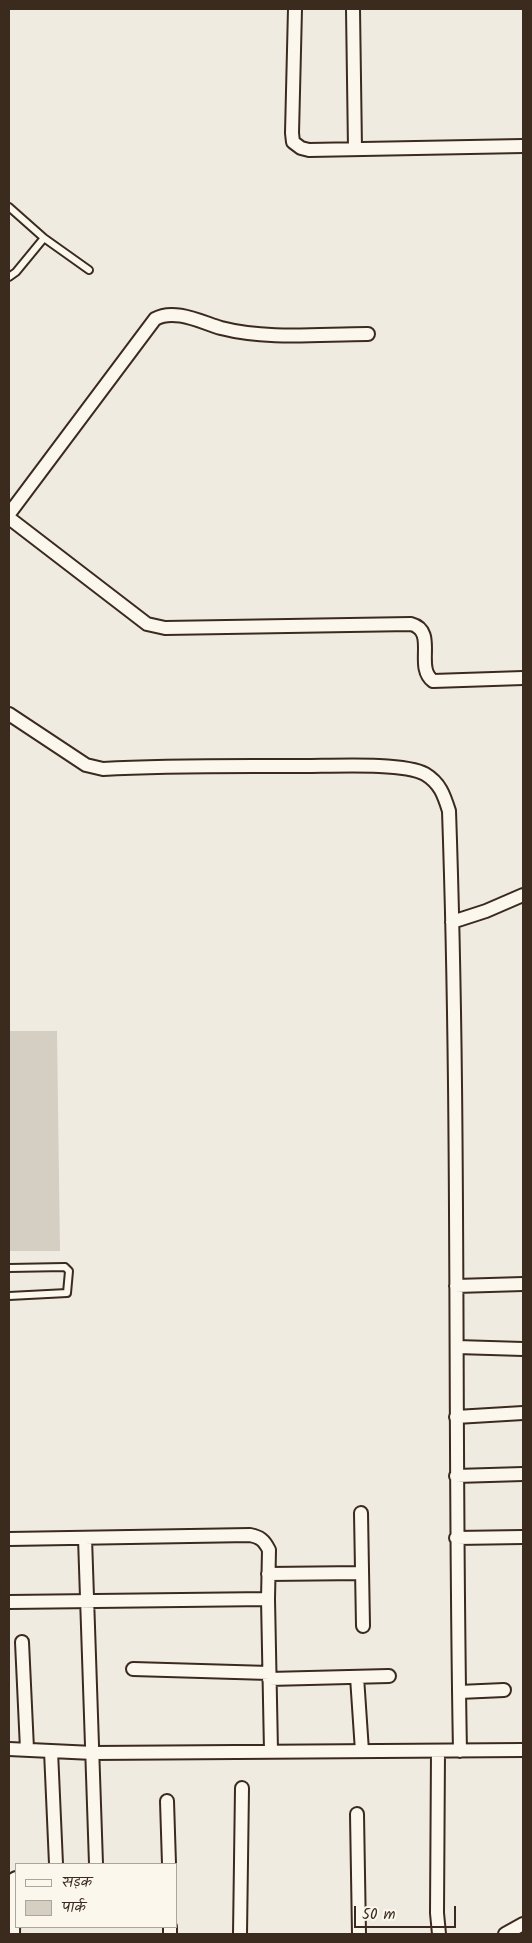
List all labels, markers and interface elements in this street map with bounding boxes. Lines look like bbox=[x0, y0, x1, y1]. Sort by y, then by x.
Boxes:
legend bbox=[15, 1863, 178, 1928]
text: सड़क bbox=[62, 1871, 92, 1895]
text: पार्क bbox=[62, 1896, 86, 1920]
scale bar bbox=[357, 1896, 460, 1928]
text: 50 m bbox=[362, 1903, 396, 1927]

